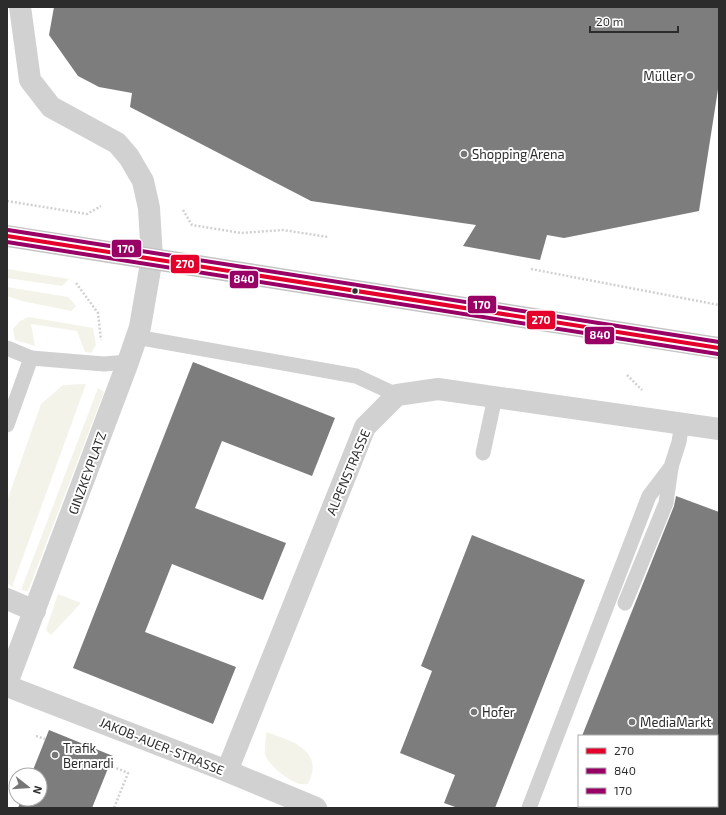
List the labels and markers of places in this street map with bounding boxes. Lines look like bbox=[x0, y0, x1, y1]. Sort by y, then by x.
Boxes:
place label: Müller bbox=[643, 68, 682, 84]
marker: Müller bbox=[685, 71, 695, 81]
place label: Shopping Arena bbox=[472, 146, 565, 162]
marker: Shopping Arena bbox=[459, 149, 469, 159]
unlabelled marker bbox=[350, 286, 360, 296]
place label: Hofer bbox=[482, 704, 515, 720]
marker: Hofer bbox=[469, 707, 479, 717]
place label: MediaMarkt bbox=[640, 714, 712, 730]
marker: MediaMarkt bbox=[627, 717, 637, 727]
place label: Trafik Bernardi bbox=[63, 740, 114, 771]
marker: Trafik Bernardi bbox=[50, 750, 60, 760]

